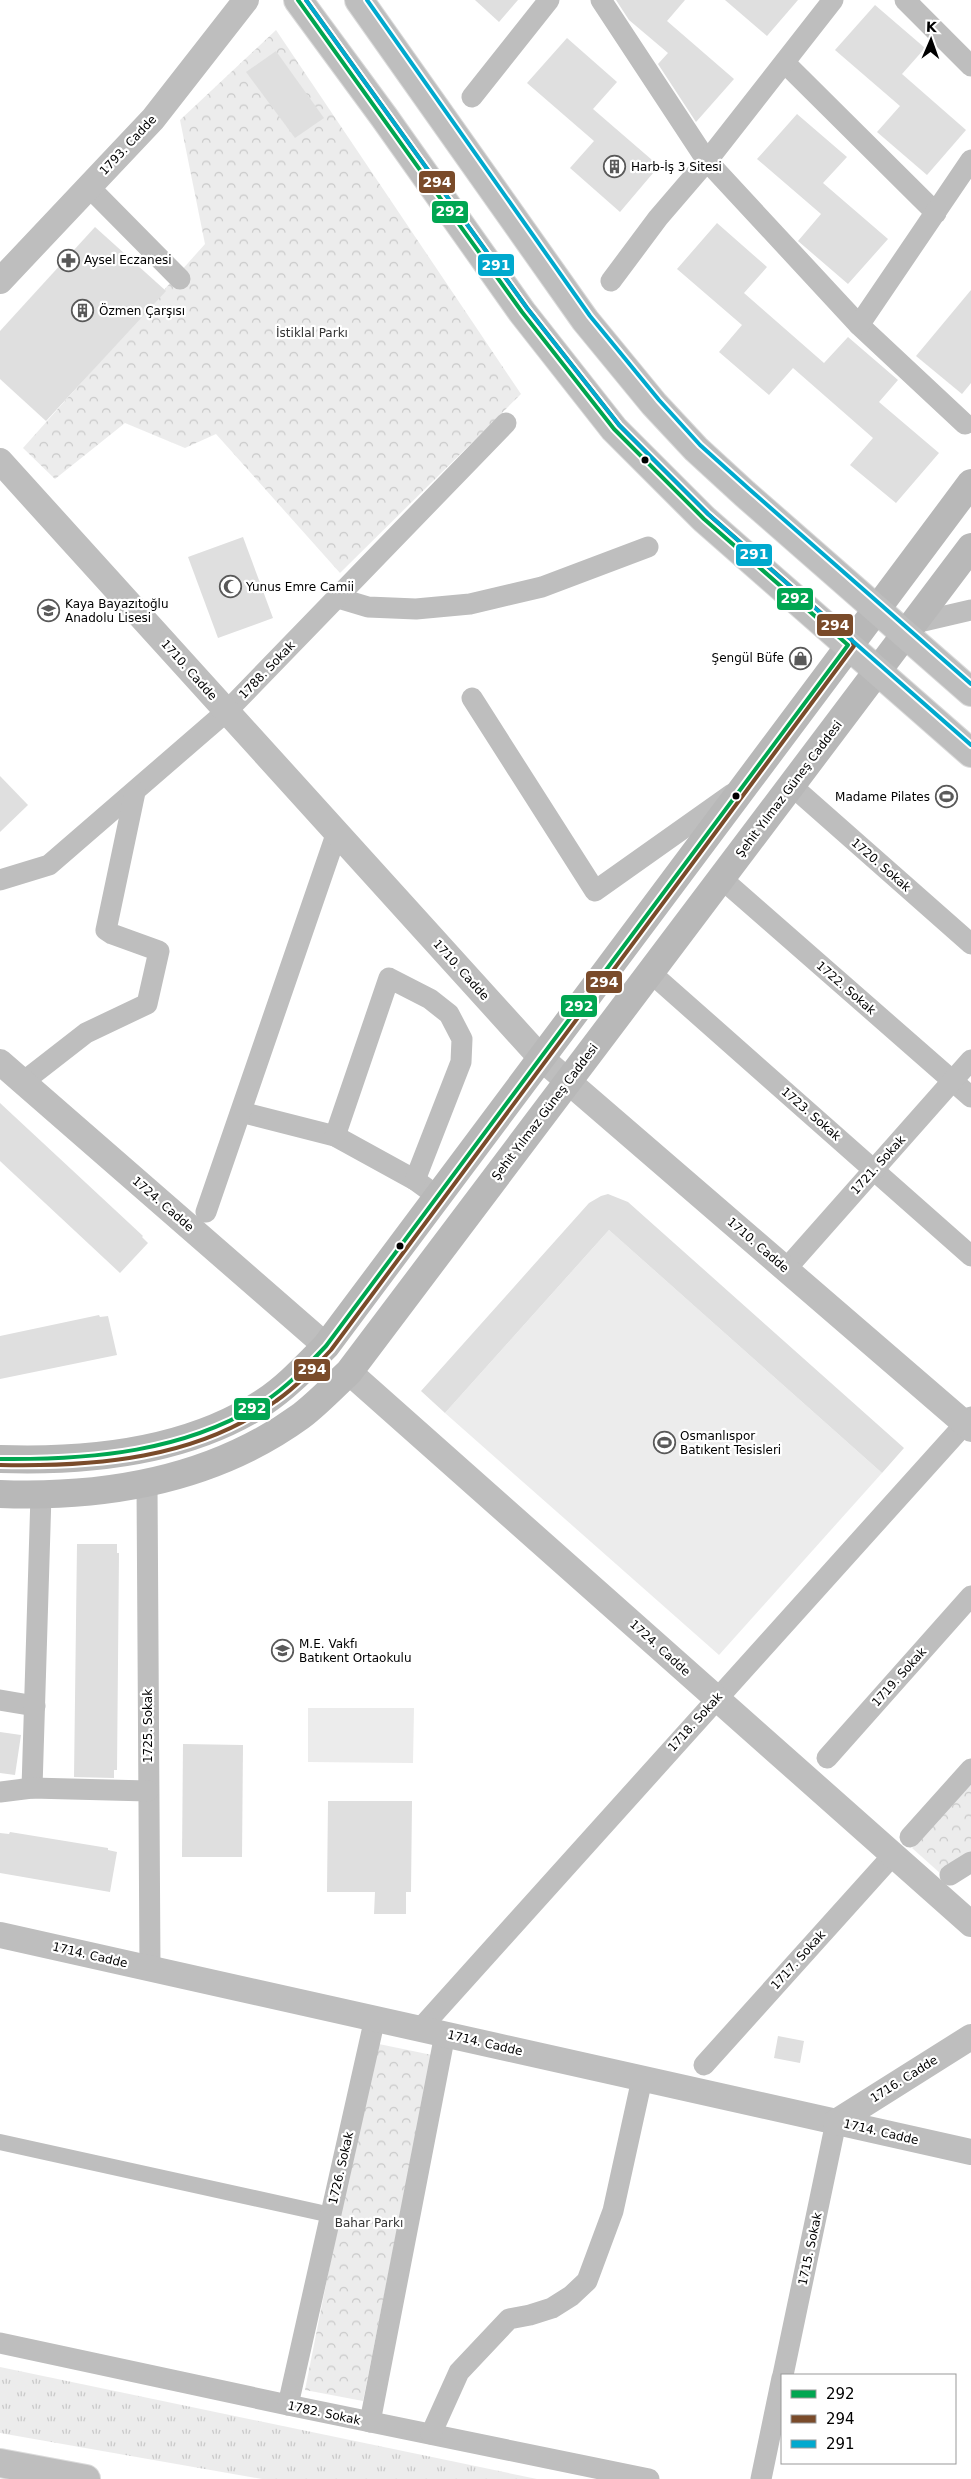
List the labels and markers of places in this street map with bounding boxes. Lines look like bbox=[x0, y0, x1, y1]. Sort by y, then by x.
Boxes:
building icon: Harb-İş 3 Sitesi bbox=[603, 155, 627, 179]
place label: Harb-İş 3 Sitesi bbox=[631, 159, 722, 174]
pharmacy icon: Aysel Eczanesi bbox=[56, 248, 80, 272]
place label: Aysel Eczanesi bbox=[84, 253, 172, 267]
building icon: Özmen Çarşısı bbox=[71, 299, 95, 323]
place label: Özmen Çarşısı bbox=[99, 302, 185, 318]
unlabelled marker bbox=[640, 455, 650, 465]
mosque icon: Yunus Emre Camii bbox=[218, 575, 242, 599]
place label: Yunus Emre Camii bbox=[245, 580, 354, 594]
place label: Kaya Bayazıtoğlu Anadolu Lisesi bbox=[65, 597, 169, 625]
school or university icon: Kaya Bayazıtoğlu Anadolu Lisesi bbox=[37, 599, 61, 623]
shop icon: Şengül Büfe bbox=[788, 646, 812, 670]
place label: Şengül Büfe bbox=[712, 651, 784, 665]
sports icon: Madame Pilates bbox=[934, 785, 958, 809]
place label: Madame Pilates bbox=[835, 790, 930, 804]
unlabelled marker bbox=[731, 791, 741, 801]
unlabelled marker bbox=[395, 1241, 405, 1251]
place label: Osmanlıspor Batıkent Tesisleri bbox=[680, 1429, 781, 1457]
sports icon: Osmanlıspor Batıkent Tesisleri bbox=[652, 1431, 676, 1455]
place label: M.E. Vakfı Batıkent Ortaokulu bbox=[299, 1637, 412, 1665]
school or university icon: M.E. Vakfı Batıkent Ortaokulu bbox=[271, 1639, 295, 1663]

